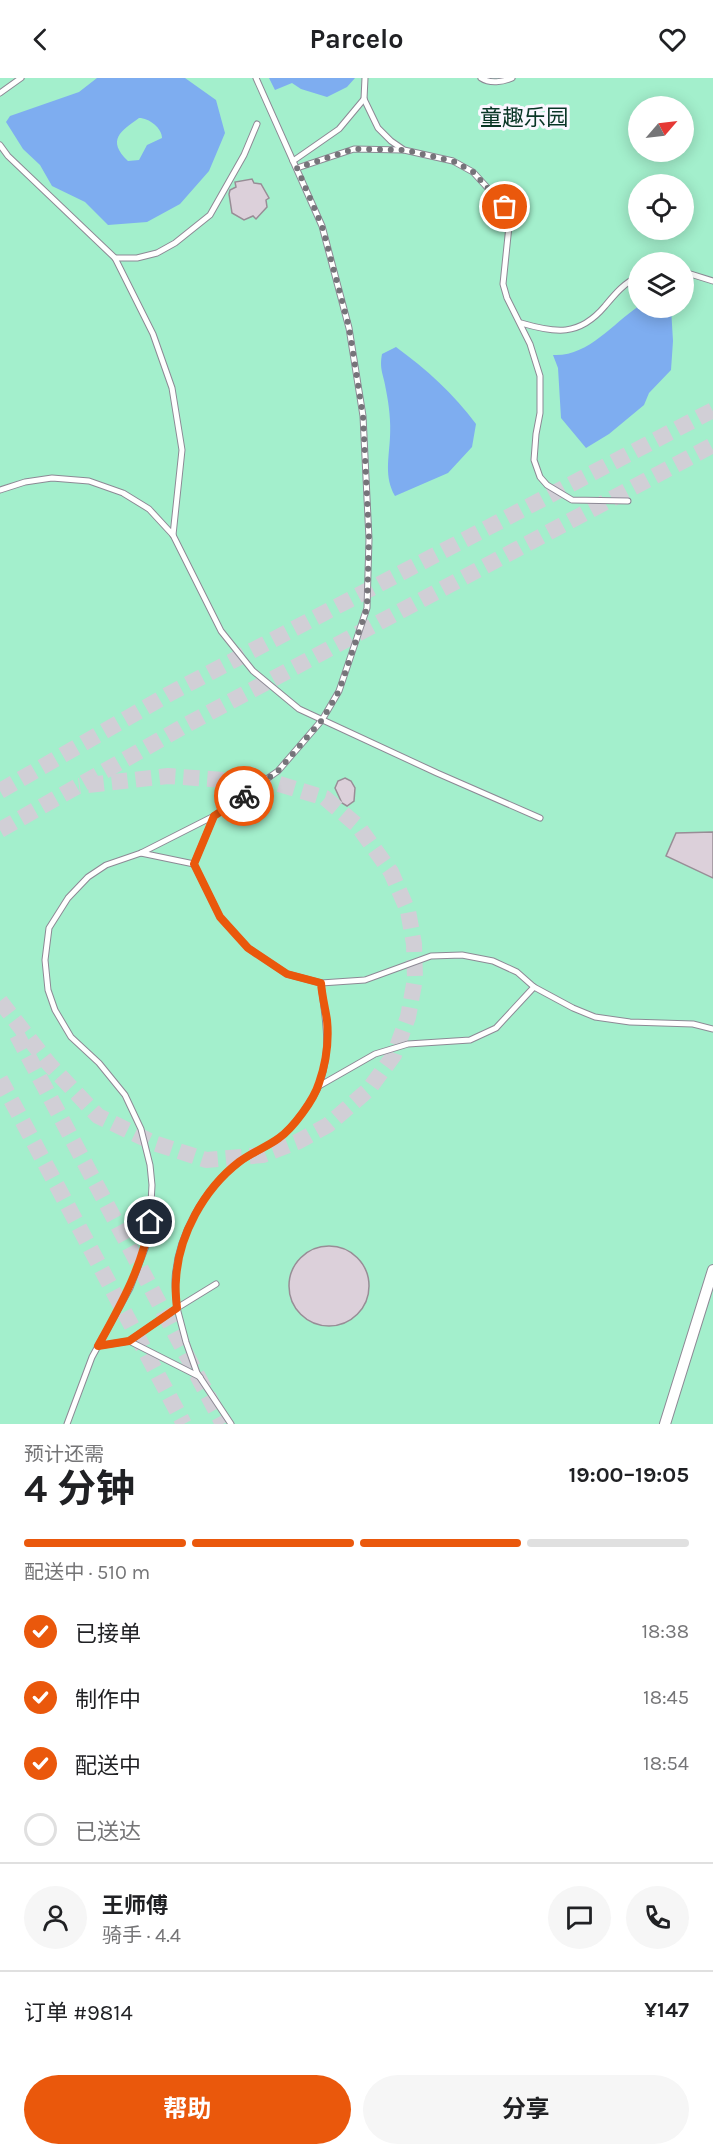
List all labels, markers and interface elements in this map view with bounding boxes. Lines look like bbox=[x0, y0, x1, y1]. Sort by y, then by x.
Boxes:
icon: back bbox=[24, 23, 57, 56]
text: Parcelo bbox=[309, 23, 404, 55]
icon: heart bbox=[656, 23, 689, 56]
north arrow bbox=[628, 96, 694, 162]
map controls bbox=[628, 96, 694, 318]
park label: 童趣乐园 bbox=[480, 105, 568, 131]
button: locate bbox=[628, 174, 694, 240]
pin bbox=[479, 181, 530, 232]
icon: bag bbox=[488, 190, 521, 223]
button: layers bbox=[628, 252, 694, 318]
courier bbox=[214, 766, 274, 826]
icon: bike bbox=[228, 780, 261, 813]
pin bbox=[124, 1196, 175, 1247]
icon: home bbox=[133, 1205, 166, 1238]
text: 预计还需 bbox=[24, 1443, 104, 1466]
text: 19:00–19:05 bbox=[569, 1462, 689, 1488]
text: 4 分钟 bbox=[24, 1466, 135, 1512]
text: 配送中 · 510 m bbox=[24, 1561, 150, 1584]
icon: check bbox=[24, 1615, 57, 1648]
text: 18:38 bbox=[641, 1620, 689, 1643]
text: 已接单 bbox=[75, 1621, 141, 1647]
icon: check bbox=[24, 1681, 57, 1714]
text: 18:45 bbox=[643, 1686, 689, 1709]
text: 制作中 bbox=[75, 1687, 141, 1713]
icon: check bbox=[24, 1747, 57, 1780]
text: 18:54 bbox=[643, 1752, 689, 1775]
text: 配送中 bbox=[75, 1753, 141, 1779]
text: 已送达 bbox=[75, 1819, 141, 1845]
button: person bbox=[24, 1886, 87, 1949]
button: chat bbox=[548, 1886, 611, 1949]
button: phone bbox=[626, 1886, 689, 1949]
text: 王师傅 bbox=[102, 1893, 168, 1919]
text: 骑手 · 4.4 bbox=[102, 1924, 181, 1947]
text: ¥147 bbox=[644, 1997, 689, 2023]
text: 订单 #9814 bbox=[24, 2000, 133, 2026]
button: 帮助 bbox=[24, 2075, 351, 2144]
button: 分享 bbox=[363, 2075, 689, 2144]

